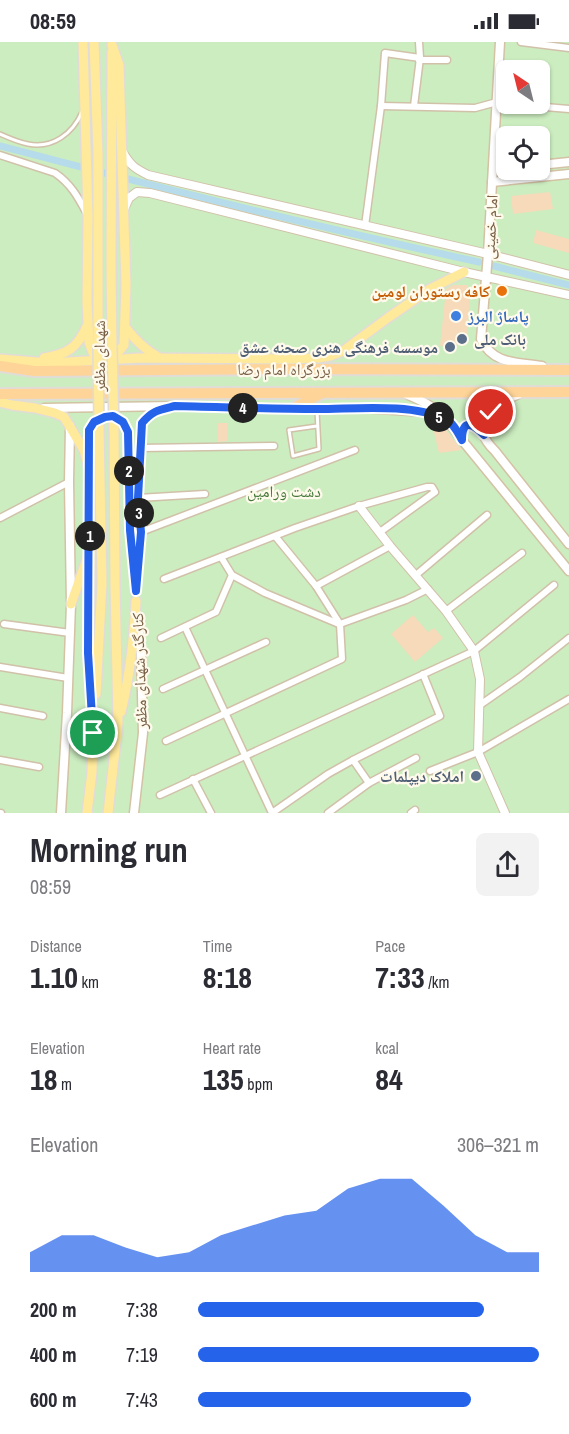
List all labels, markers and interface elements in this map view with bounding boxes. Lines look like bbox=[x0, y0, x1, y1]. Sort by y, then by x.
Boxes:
text: 08:59 bbox=[30, 6, 76, 36]
north arrow bbox=[496, 60, 550, 114]
map controls bbox=[496, 60, 550, 180]
button: locate bbox=[496, 126, 550, 180]
street label: امام خمینی bbox=[477, 194, 503, 260]
place label: کافه رستوران لومین bbox=[371, 280, 490, 302]
marker: کافه رستوران لومین bbox=[495, 284, 509, 298]
place label: پاساژ البرز bbox=[467, 305, 529, 327]
marker: پاساژ البرز bbox=[449, 309, 463, 323]
street label: شهدای مظفر bbox=[88, 320, 110, 393]
place label: بانک ملی bbox=[474, 328, 526, 350]
marker: بانک ملی bbox=[455, 332, 469, 346]
place label: موسسه فرهنگی هنری صحنه عشق bbox=[239, 336, 438, 358]
marker: موسسه فرهنگی هنری صحنه عشق bbox=[443, 340, 457, 354]
street label: بزرگراه امام رضا bbox=[237, 358, 331, 380]
pin bbox=[465, 386, 516, 437]
pin: 4 bbox=[228, 393, 258, 423]
icon: check bbox=[474, 395, 507, 428]
text: 4 bbox=[239, 397, 247, 419]
pin: 5 bbox=[424, 402, 454, 432]
text: 5 bbox=[435, 406, 443, 428]
pin: 2 bbox=[114, 456, 144, 486]
text: 2 bbox=[125, 460, 133, 482]
park label: دشت ورامین bbox=[247, 480, 321, 502]
pin: 3 bbox=[124, 498, 154, 528]
text: 3 bbox=[135, 502, 143, 524]
pin: 1 bbox=[75, 521, 105, 551]
text: 1 bbox=[86, 525, 94, 547]
street label: کنارگذر شهدای مظفر bbox=[126, 612, 152, 731]
pin bbox=[67, 707, 118, 758]
icon: arrive bbox=[76, 716, 109, 749]
place label: املاک دیپلمات bbox=[380, 765, 464, 787]
marker: املاک دیپلمات bbox=[469, 769, 483, 783]
text: Morning run bbox=[30, 828, 188, 872]
button: share bbox=[476, 833, 539, 896]
text: 08:59 bbox=[30, 873, 71, 900]
text: Distance bbox=[30, 935, 82, 957]
text: Time bbox=[203, 935, 232, 957]
text: Pace bbox=[375, 935, 405, 957]
text: 1.10 bbox=[30, 957, 78, 997]
text: 8:18 bbox=[203, 957, 252, 997]
text: 7:33 bbox=[375, 957, 425, 997]
text: km bbox=[78, 971, 99, 993]
text: /km bbox=[425, 971, 449, 993]
text: Elevation bbox=[30, 1037, 85, 1059]
text: Heart rate bbox=[203, 1037, 261, 1059]
text: kcal bbox=[375, 1037, 399, 1059]
text: 18 bbox=[30, 1059, 57, 1099]
text: 135 bbox=[203, 1059, 244, 1099]
text: 84 bbox=[375, 1059, 403, 1099]
text: m bbox=[57, 1073, 72, 1095]
text: bpm bbox=[244, 1073, 273, 1095]
text: Elevation bbox=[30, 1131, 98, 1158]
text: 306–321 m bbox=[457, 1131, 539, 1158]
text: 200 m bbox=[30, 1296, 77, 1323]
text: 7:38 bbox=[126, 1296, 158, 1323]
text: 400 m bbox=[30, 1341, 77, 1368]
text: 7:19 bbox=[126, 1341, 158, 1368]
text: 600 m bbox=[30, 1386, 77, 1413]
text: 7:43 bbox=[126, 1386, 158, 1413]

